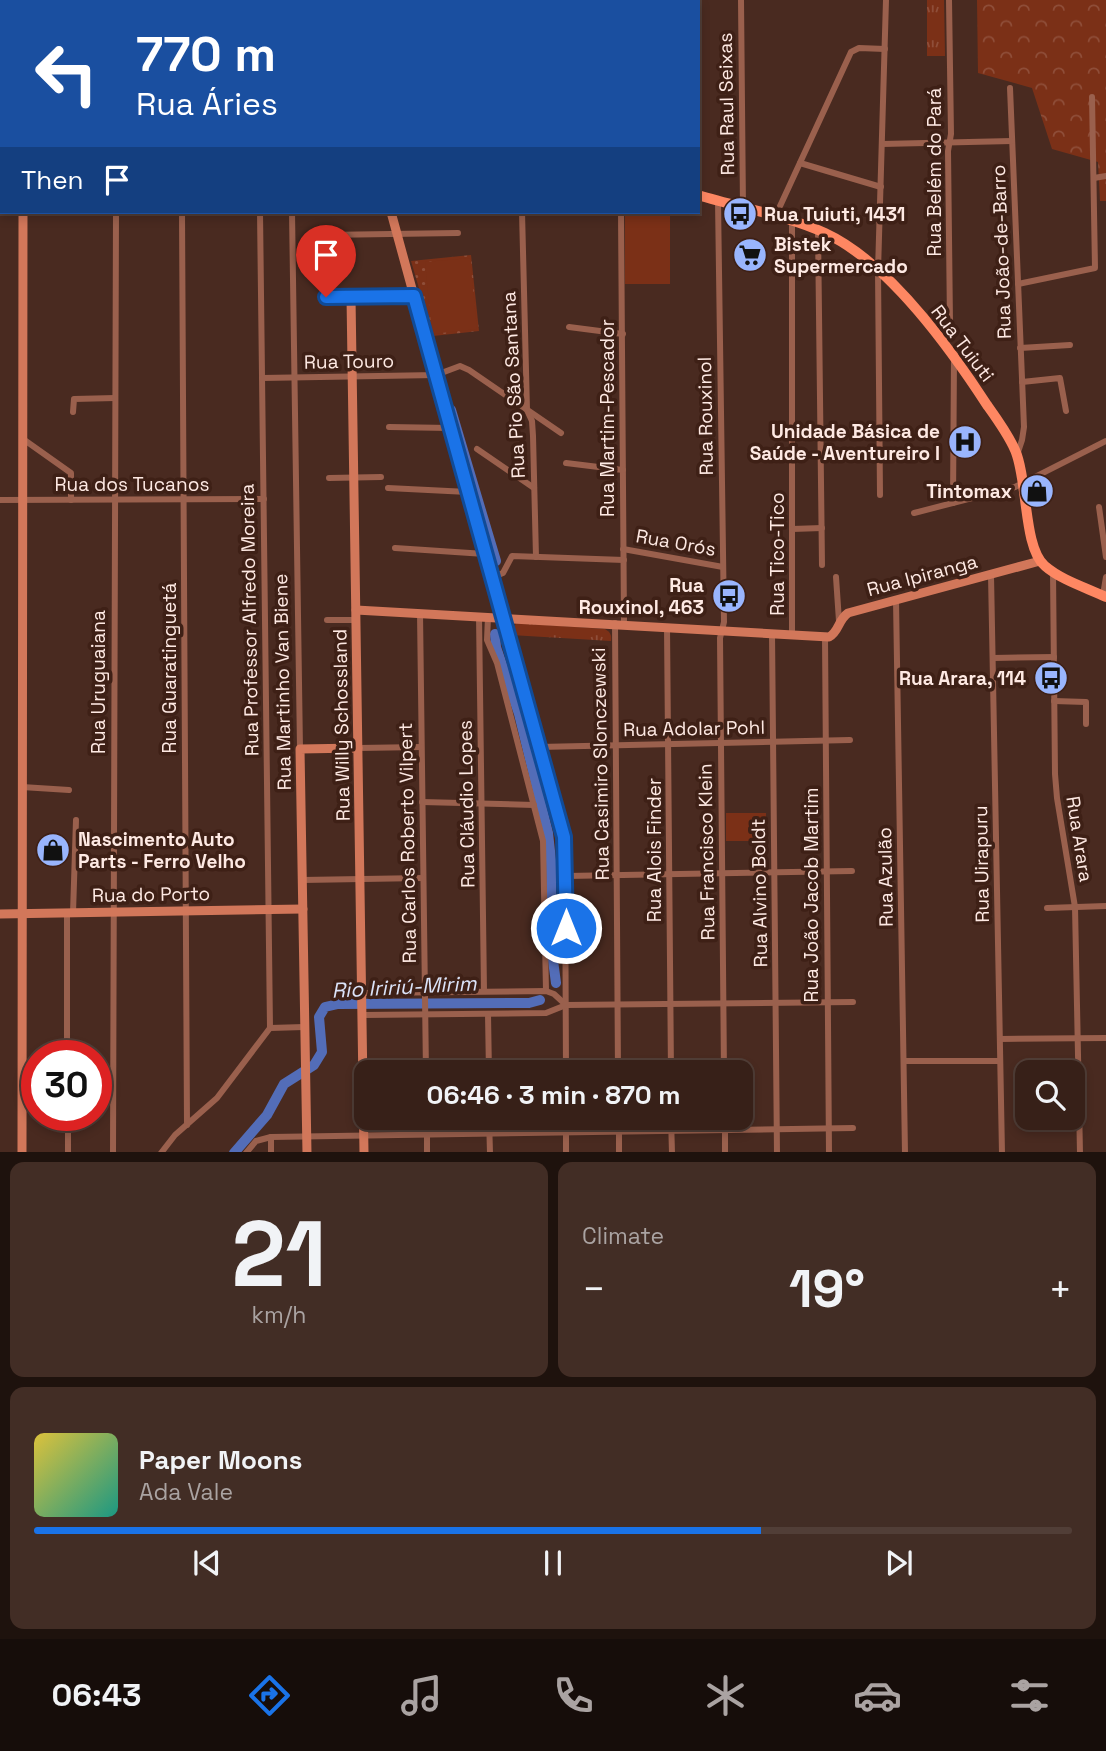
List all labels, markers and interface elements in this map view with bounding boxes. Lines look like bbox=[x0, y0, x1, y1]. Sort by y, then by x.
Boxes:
text: 770 m bbox=[136, 23, 276, 85]
icon: left bbox=[21, 28, 112, 119]
street label: Rua Raul Seixas bbox=[713, 32, 740, 176]
text: Rua Áries bbox=[136, 84, 278, 124]
street label: Rua Belém do Pará bbox=[922, 87, 947, 257]
icon: arrive bbox=[98, 161, 136, 199]
text: Then bbox=[21, 163, 84, 197]
street label: Rua João-de-Barro bbox=[986, 164, 1017, 340]
bus stop icon: Rua Tuiuti, 1431 bbox=[721, 195, 759, 233]
place label: Rua Tuiuti, 1431 bbox=[764, 202, 905, 227]
pin bbox=[296, 225, 356, 297]
place label: Bistek Supermercado bbox=[774, 232, 908, 279]
icon: arrive bbox=[307, 236, 345, 274]
supermarket icon: Bistek Supermercado bbox=[731, 236, 769, 274]
street label: Rua Pio São Santana bbox=[496, 291, 531, 479]
street label: Rua Tuiuti bbox=[926, 300, 1000, 387]
street label: Rua Martim-Pescador bbox=[595, 319, 620, 517]
street label: Rua Touro bbox=[304, 348, 394, 375]
street label: Rua Rouxinol bbox=[692, 356, 719, 476]
place label: Unidade Básica de Saúde - Aventureiro I bbox=[750, 419, 940, 466]
hospital icon: Unidade Básica de Saúde - Aventureiro I bbox=[946, 423, 984, 461]
street label: Rua dos Tucanos bbox=[55, 472, 209, 497]
shop icon: Tintomax bbox=[1018, 472, 1056, 510]
place label: Tintomax bbox=[926, 479, 1012, 504]
street label: Rua Professor Alfredo Moreira bbox=[235, 484, 264, 756]
street label: Rua Tico-Tico bbox=[765, 492, 790, 616]
street label: Rua Orós bbox=[634, 523, 718, 562]
street label: Rua Ipiranga bbox=[864, 549, 980, 602]
street label: Rua Martinho Van Biene bbox=[268, 573, 297, 791]
place label: Rua Rouxinol, 463 bbox=[579, 573, 704, 620]
bus stop icon: Rua Rouxinol, 463 bbox=[710, 577, 748, 615]
street label: Rua Guaratinguetá bbox=[157, 582, 182, 754]
street label: Rua Uruguaiana bbox=[86, 610, 111, 754]
street label: Rua Willy Schossland bbox=[327, 629, 356, 821]
street label: Rua Casimiro Slonczewski bbox=[586, 647, 615, 881]
bus stop icon: Rua Arara, 114 bbox=[1032, 659, 1070, 697]
place label: Rua Arara, 114 bbox=[899, 666, 1026, 691]
street label: Rua Adolar Pohl bbox=[623, 715, 765, 742]
street label: Rua Cláudio Lopes bbox=[453, 720, 480, 888]
street label: Rua Carlos Roberto Vilpert bbox=[393, 722, 422, 963]
street label: Rua Francisco Klein bbox=[692, 763, 721, 941]
street label: Rua Alois Finder bbox=[642, 778, 667, 922]
street label: Rua João Jacob Martim bbox=[799, 787, 824, 1003]
street label: Rua Arara bbox=[1060, 794, 1099, 884]
street label: Rua Uirapuru bbox=[968, 805, 995, 923]
street label: Rua Alvino Boldt bbox=[746, 818, 773, 968]
place label: Nascimento Auto Parts - Ferro Velho bbox=[78, 827, 246, 874]
street label: Rua Azulão bbox=[872, 827, 899, 927]
shop icon: Nascimento Auto Parts - Ferro Velho bbox=[34, 831, 72, 869]
street label: Rua do Porto bbox=[92, 881, 210, 908]
position arrow bbox=[529, 891, 603, 965]
water label: Rio Iririú-Mirim bbox=[331, 969, 478, 1004]
speed limit sign: 30 bbox=[21, 1040, 112, 1131]
map controls bbox=[1015, 1060, 1085, 1130]
button: search bbox=[1015, 1060, 1085, 1130]
text: 06:46 · 3 min · 870 m bbox=[427, 1078, 680, 1112]
text: 21 bbox=[231, 1196, 327, 1313]
text: Climate bbox=[582, 1221, 664, 1251]
text: 19° bbox=[789, 1256, 865, 1322]
text: − bbox=[582, 1265, 606, 1313]
text: + bbox=[1048, 1265, 1072, 1313]
text: km/h bbox=[252, 1300, 306, 1330]
text: Paper Moons bbox=[139, 1443, 302, 1477]
text: Ada Vale bbox=[139, 1477, 233, 1507]
icon: previous bbox=[188, 1544, 226, 1582]
icon: pause bbox=[534, 1544, 572, 1582]
icon: next bbox=[880, 1544, 918, 1582]
icon: directions bbox=[245, 1671, 294, 1720]
icon: music bbox=[397, 1671, 446, 1720]
icon: phone bbox=[549, 1671, 598, 1720]
icon: climate bbox=[701, 1671, 750, 1720]
icon: car bbox=[853, 1671, 902, 1720]
icon: filters bbox=[1005, 1671, 1054, 1720]
text: 06:43 bbox=[52, 1675, 141, 1715]

